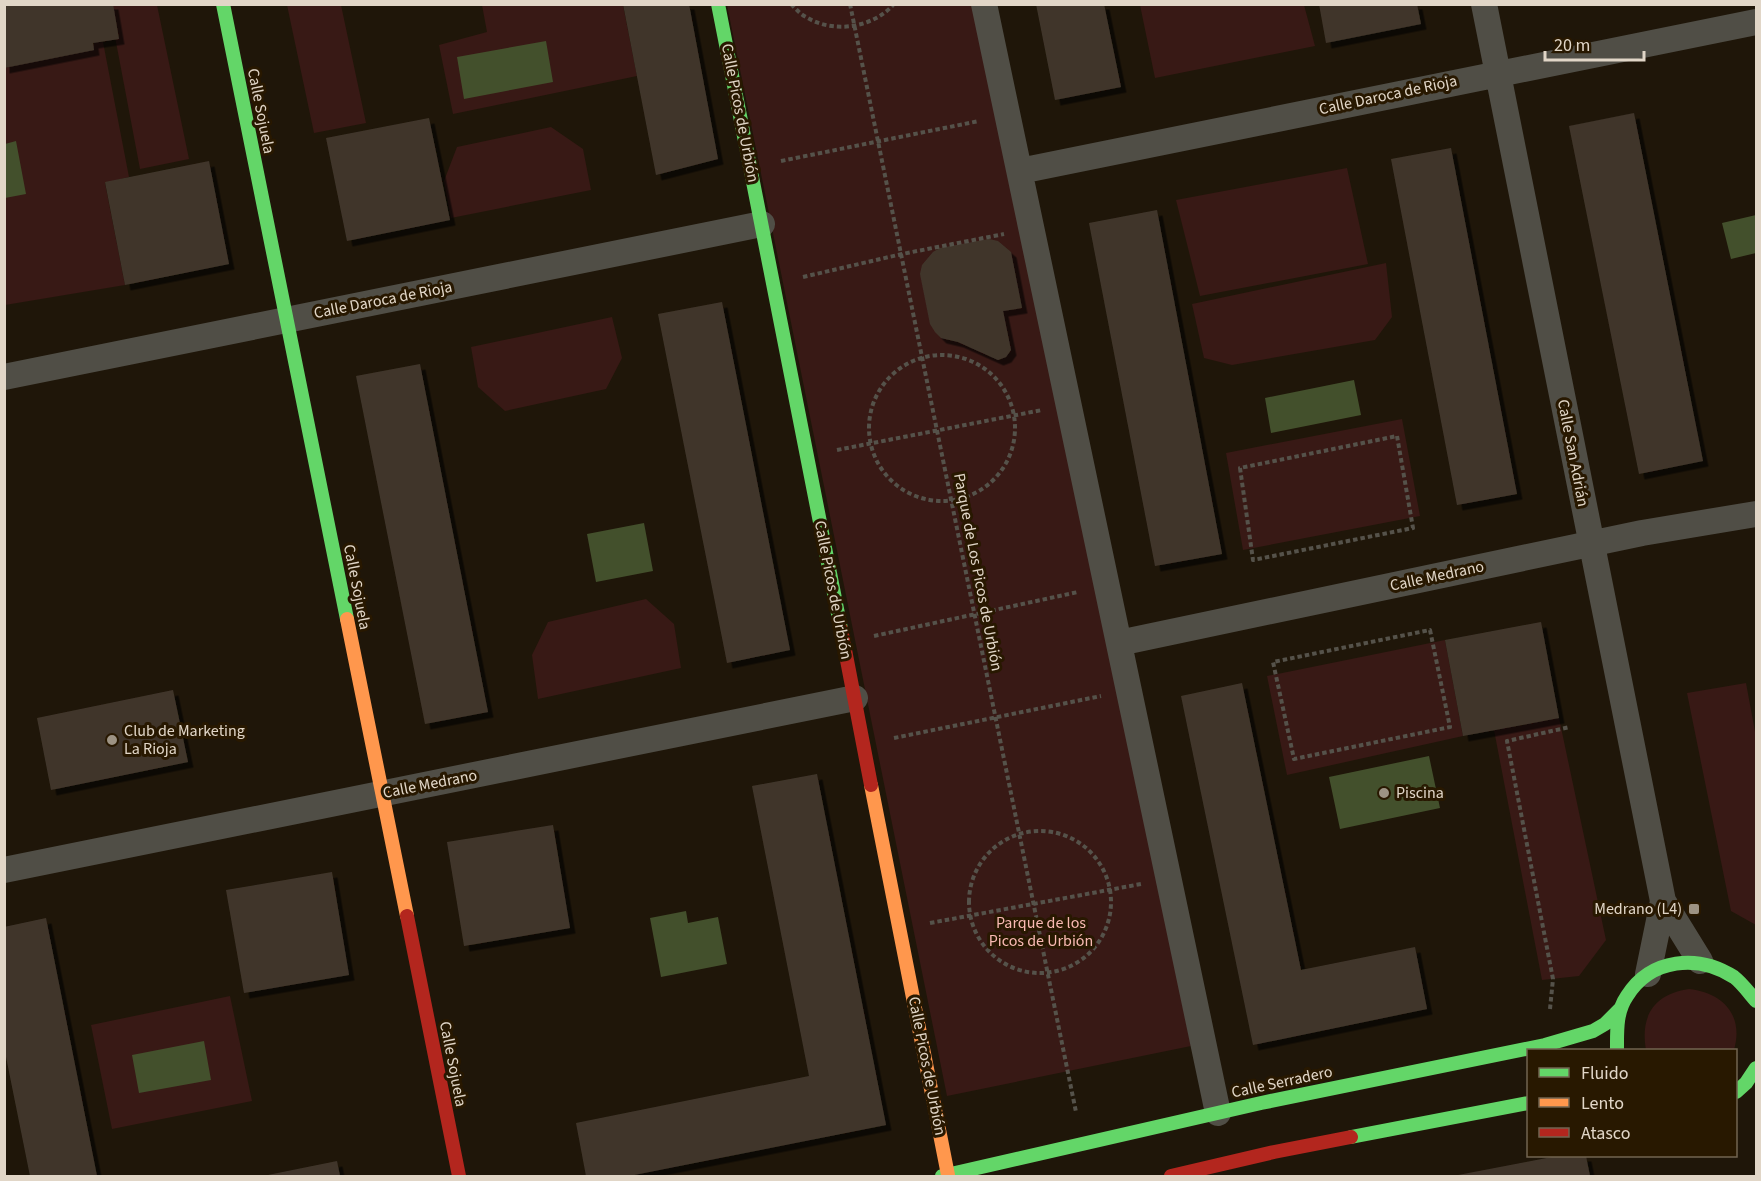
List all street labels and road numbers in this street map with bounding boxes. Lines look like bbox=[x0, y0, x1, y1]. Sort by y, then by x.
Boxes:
street label: Calle Picos de Urbión bbox=[716, 42, 764, 184]
street label: Calle Sojuela bbox=[242, 66, 280, 156]
street label: Calle Daroca de Rioja bbox=[1317, 70, 1459, 120]
street label: Calle Daroca de Rioja bbox=[312, 276, 454, 324]
street label: Calle San Adrián bbox=[1552, 397, 1594, 509]
street label: Parque de Los Picos de Urbión bbox=[948, 471, 1008, 673]
street label: Calle Picos de Urbión bbox=[809, 519, 857, 661]
street label: Calle Sojuela bbox=[338, 542, 376, 632]
street label: Calle Medrano bbox=[1388, 555, 1486, 597]
street label: Calle Medrano bbox=[381, 764, 479, 804]
street label: Calle Picos de Urbión bbox=[903, 995, 951, 1137]
street label: Calle Sojuela bbox=[434, 1019, 472, 1109]
street label: Calle Serradero bbox=[1230, 1061, 1334, 1103]

